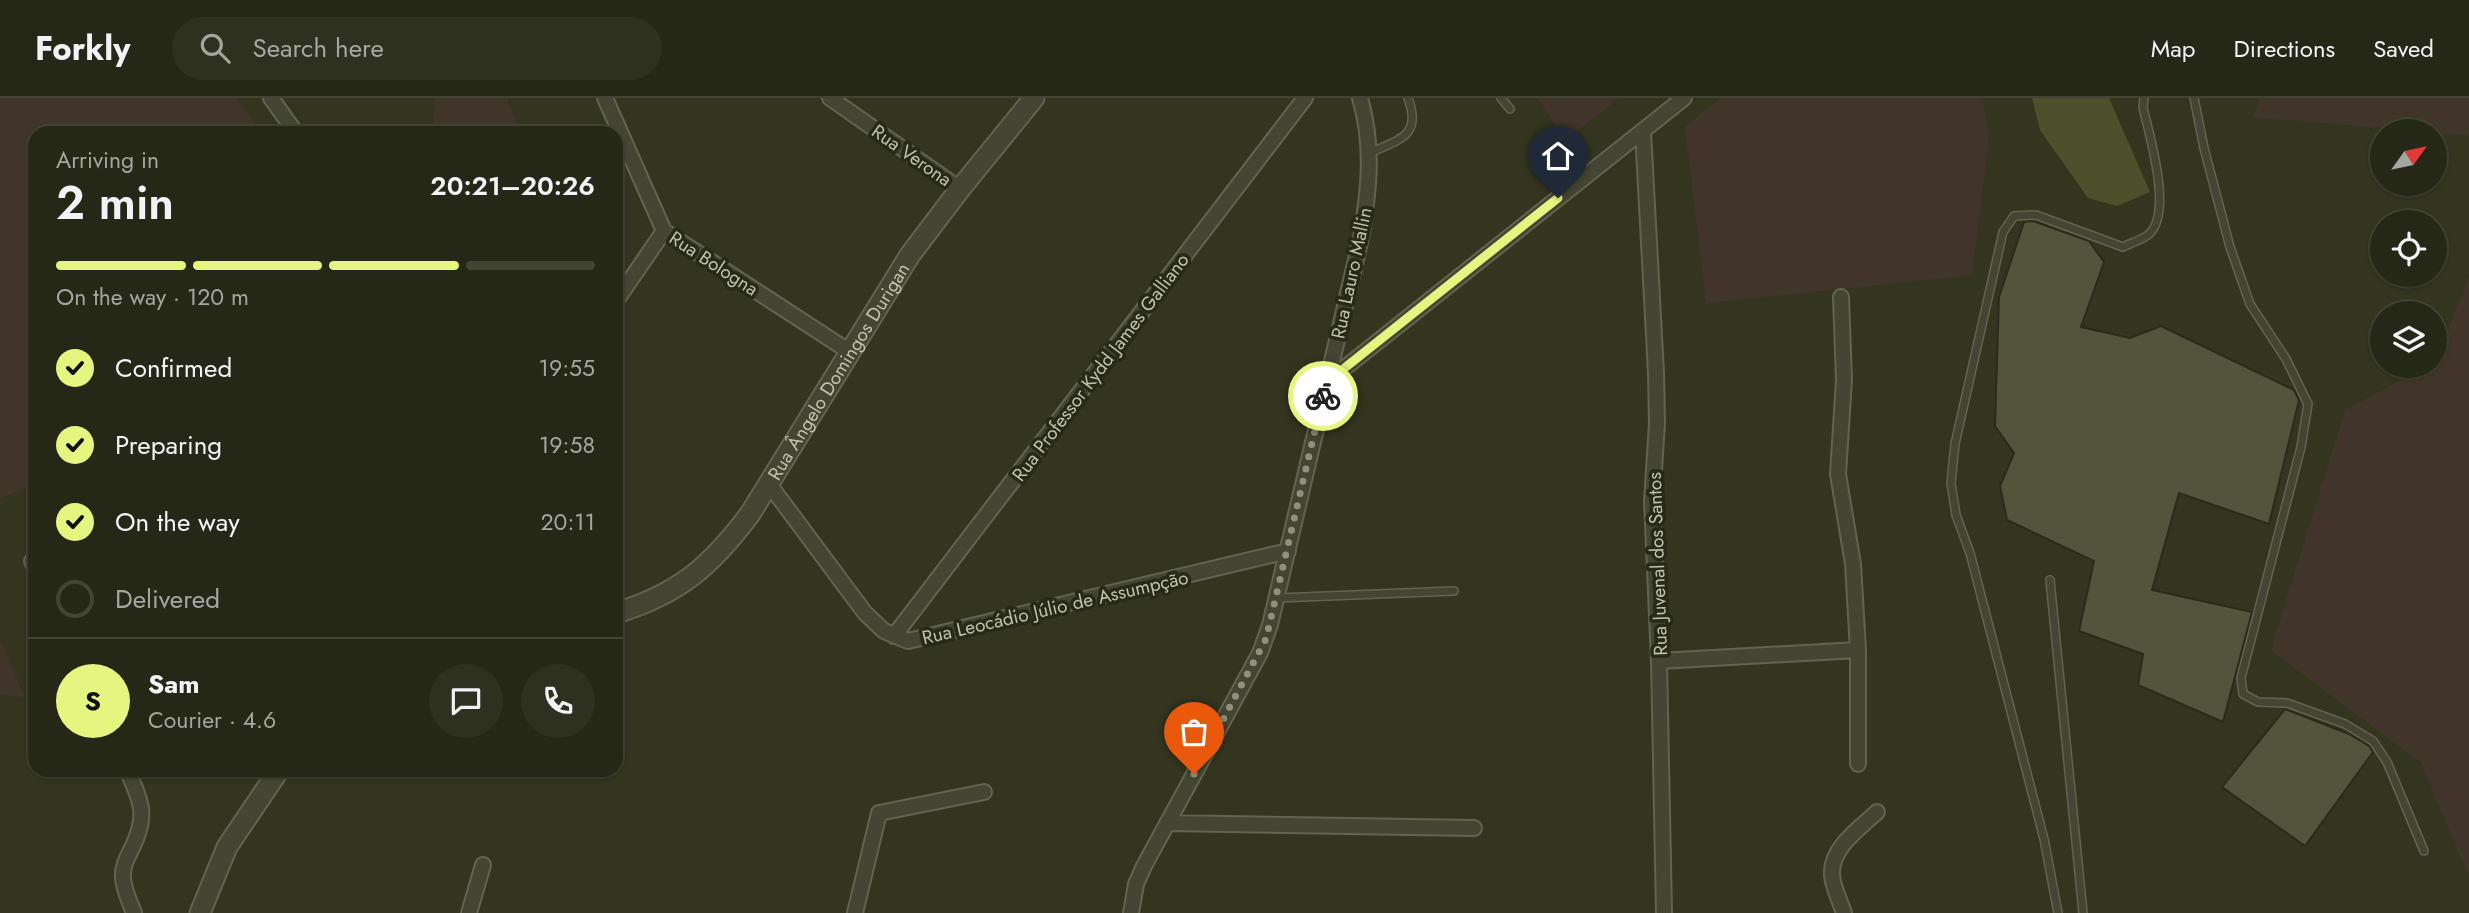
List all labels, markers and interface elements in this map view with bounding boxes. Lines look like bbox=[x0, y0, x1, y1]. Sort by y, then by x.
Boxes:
search box bbox=[172, 17, 662, 80]
text: Forkly bbox=[35, 25, 130, 72]
icon: search bbox=[196, 29, 234, 67]
text: Search here bbox=[252, 29, 384, 67]
text: Map bbox=[2151, 31, 2196, 66]
text: Directions bbox=[2234, 31, 2335, 66]
text: Saved bbox=[2373, 31, 2434, 66]
street label: Rua Verona bbox=[866, 118, 957, 193]
north arrow bbox=[2370, 119, 2446, 196]
map controls bbox=[2370, 119, 2447, 378]
pin bbox=[1528, 126, 1588, 198]
icon: home bbox=[1539, 137, 1577, 175]
text: Arriving in bbox=[56, 143, 159, 177]
text: 20:21–20:26 bbox=[430, 167, 595, 205]
text: 2 min bbox=[56, 170, 174, 236]
street label: Rua Lauro Mallin bbox=[1324, 205, 1379, 341]
button: locate bbox=[2370, 210, 2447, 287]
street label: Rua Bologna bbox=[664, 225, 763, 302]
street label: Rua Professor Kydd James Galliano bbox=[1006, 248, 1195, 487]
street label: Rua Ângelo Domingos Durigan bbox=[761, 258, 916, 485]
text: On the way · 120 m bbox=[56, 280, 249, 314]
button: layers bbox=[2370, 301, 2447, 378]
icon: check bbox=[56, 349, 94, 387]
text: Confirmed bbox=[115, 349, 232, 387]
text: 19:55 bbox=[539, 351, 595, 385]
courier bbox=[1288, 361, 1358, 431]
icon: bike bbox=[1304, 377, 1342, 415]
icon: check bbox=[56, 426, 94, 464]
text: Preparing bbox=[115, 426, 222, 464]
text: 19:58 bbox=[539, 428, 595, 462]
street label: Rua Juvenal dos Santos bbox=[1641, 471, 1674, 656]
icon: check bbox=[56, 503, 94, 541]
text: On the way bbox=[115, 503, 240, 541]
text: 20:11 bbox=[541, 505, 595, 539]
street label: Rua Leocádio Júlio de Assumpção bbox=[919, 564, 1191, 651]
text: Delivered bbox=[115, 580, 220, 618]
button: chat bbox=[429, 664, 503, 738]
button: phone bbox=[521, 664, 595, 738]
text: Sam bbox=[148, 665, 200, 703]
text: S bbox=[85, 682, 101, 720]
pin bbox=[1164, 702, 1224, 774]
text: Courier · 4.6 bbox=[148, 703, 276, 737]
icon: bag bbox=[1175, 713, 1213, 751]

